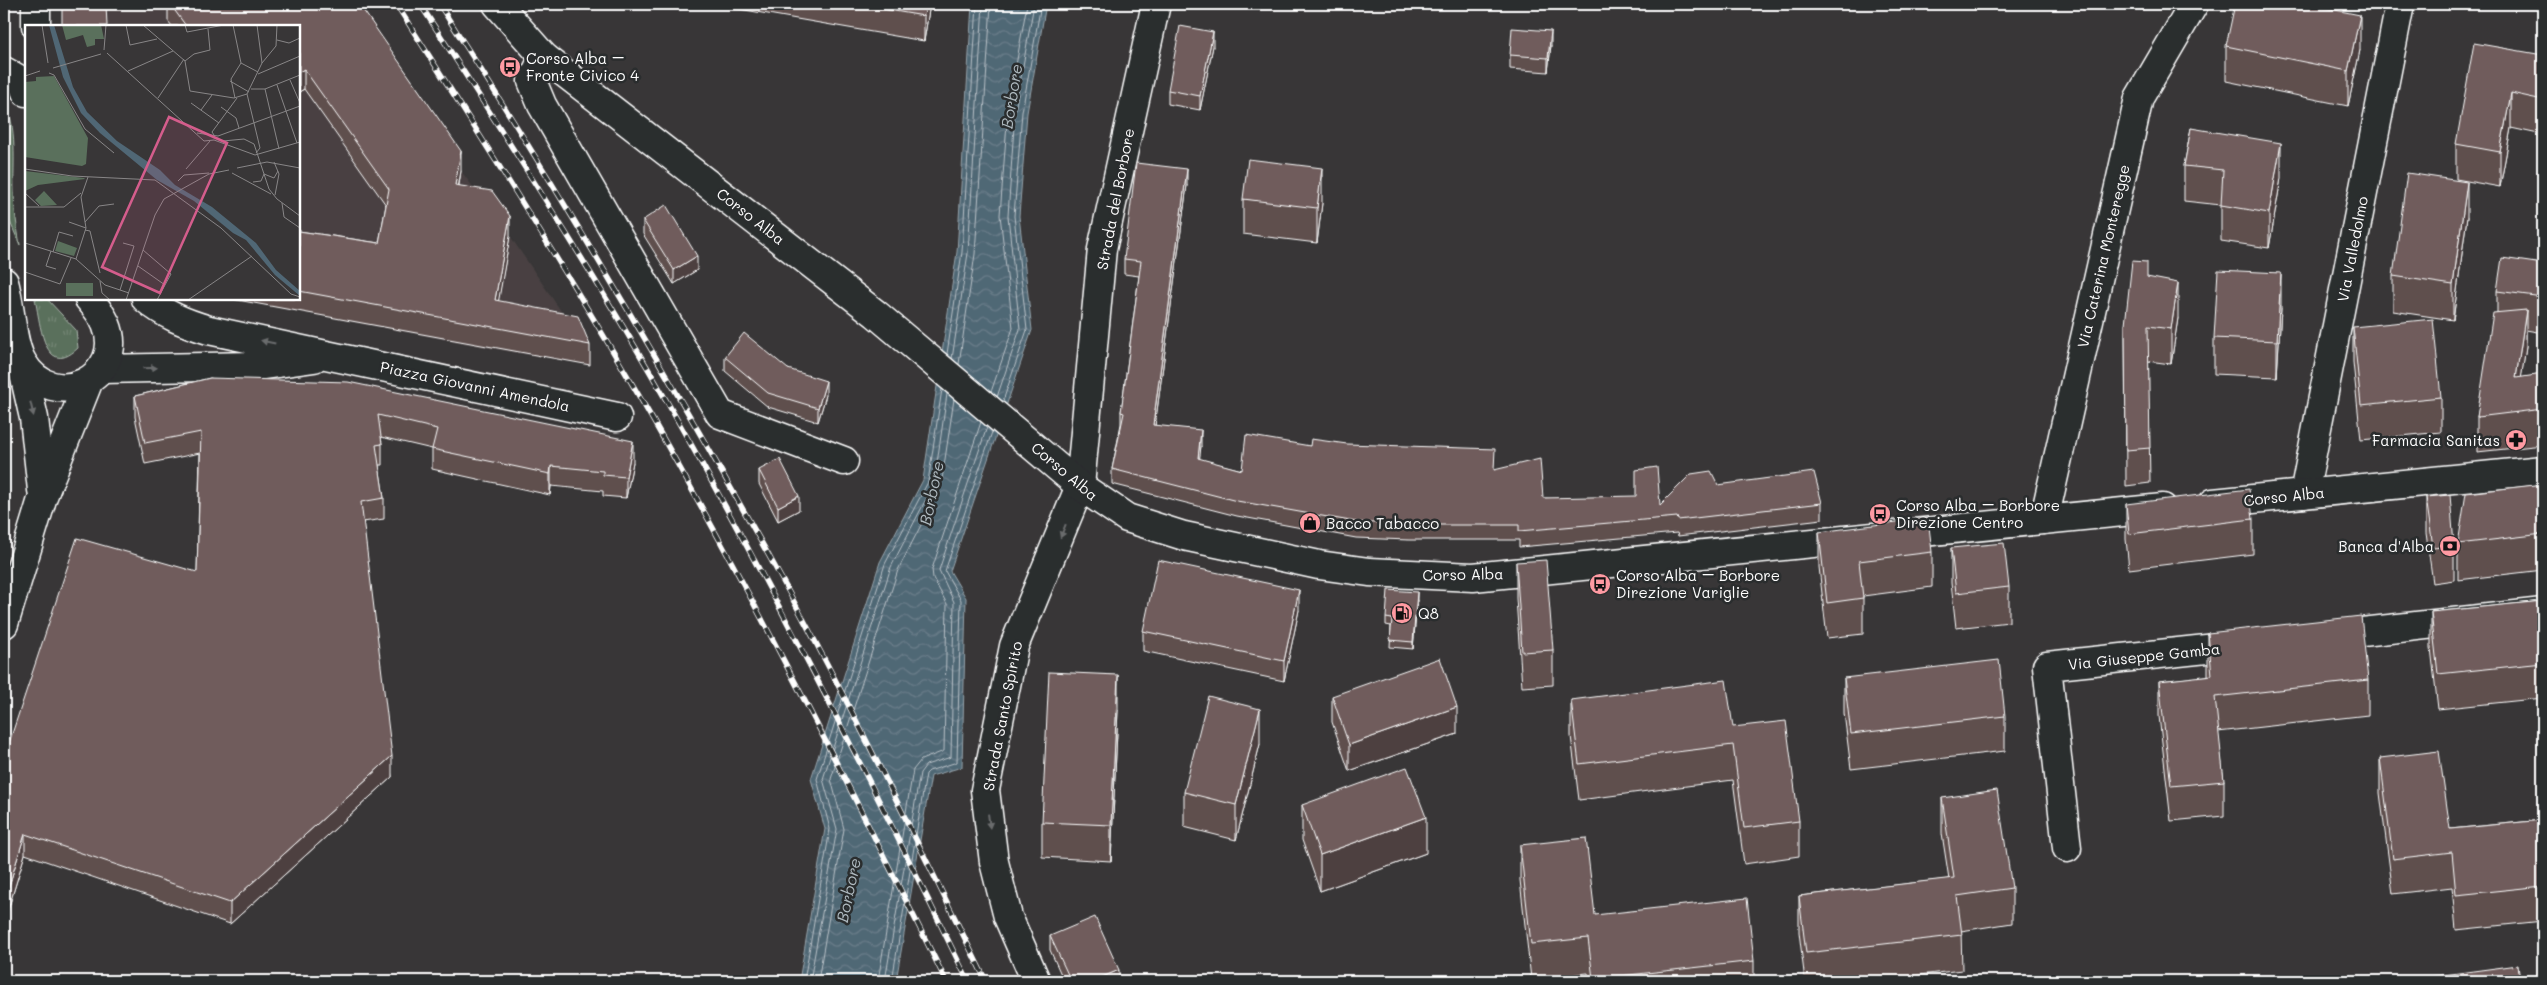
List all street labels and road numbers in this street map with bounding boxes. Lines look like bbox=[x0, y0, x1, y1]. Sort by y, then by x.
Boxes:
street label: Strada del Borbore bbox=[1091, 126, 1139, 272]
street label: Via Caterina Monteregge bbox=[2072, 162, 2134, 350]
street label: Corso Alba bbox=[713, 183, 789, 249]
street label: Via Valledolmo bbox=[2332, 194, 2372, 304]
street label: Piazza Giovanni Amendola bbox=[378, 356, 572, 416]
street label: Corso Alba bbox=[1027, 437, 1103, 505]
street label: Corso Alba bbox=[2243, 482, 2325, 510]
street label: Corso Alba bbox=[1422, 563, 1504, 585]
street label: Via Giuseppe Gamba bbox=[2067, 638, 2221, 674]
street label: Strada Santo Spirito bbox=[978, 639, 1026, 792]

